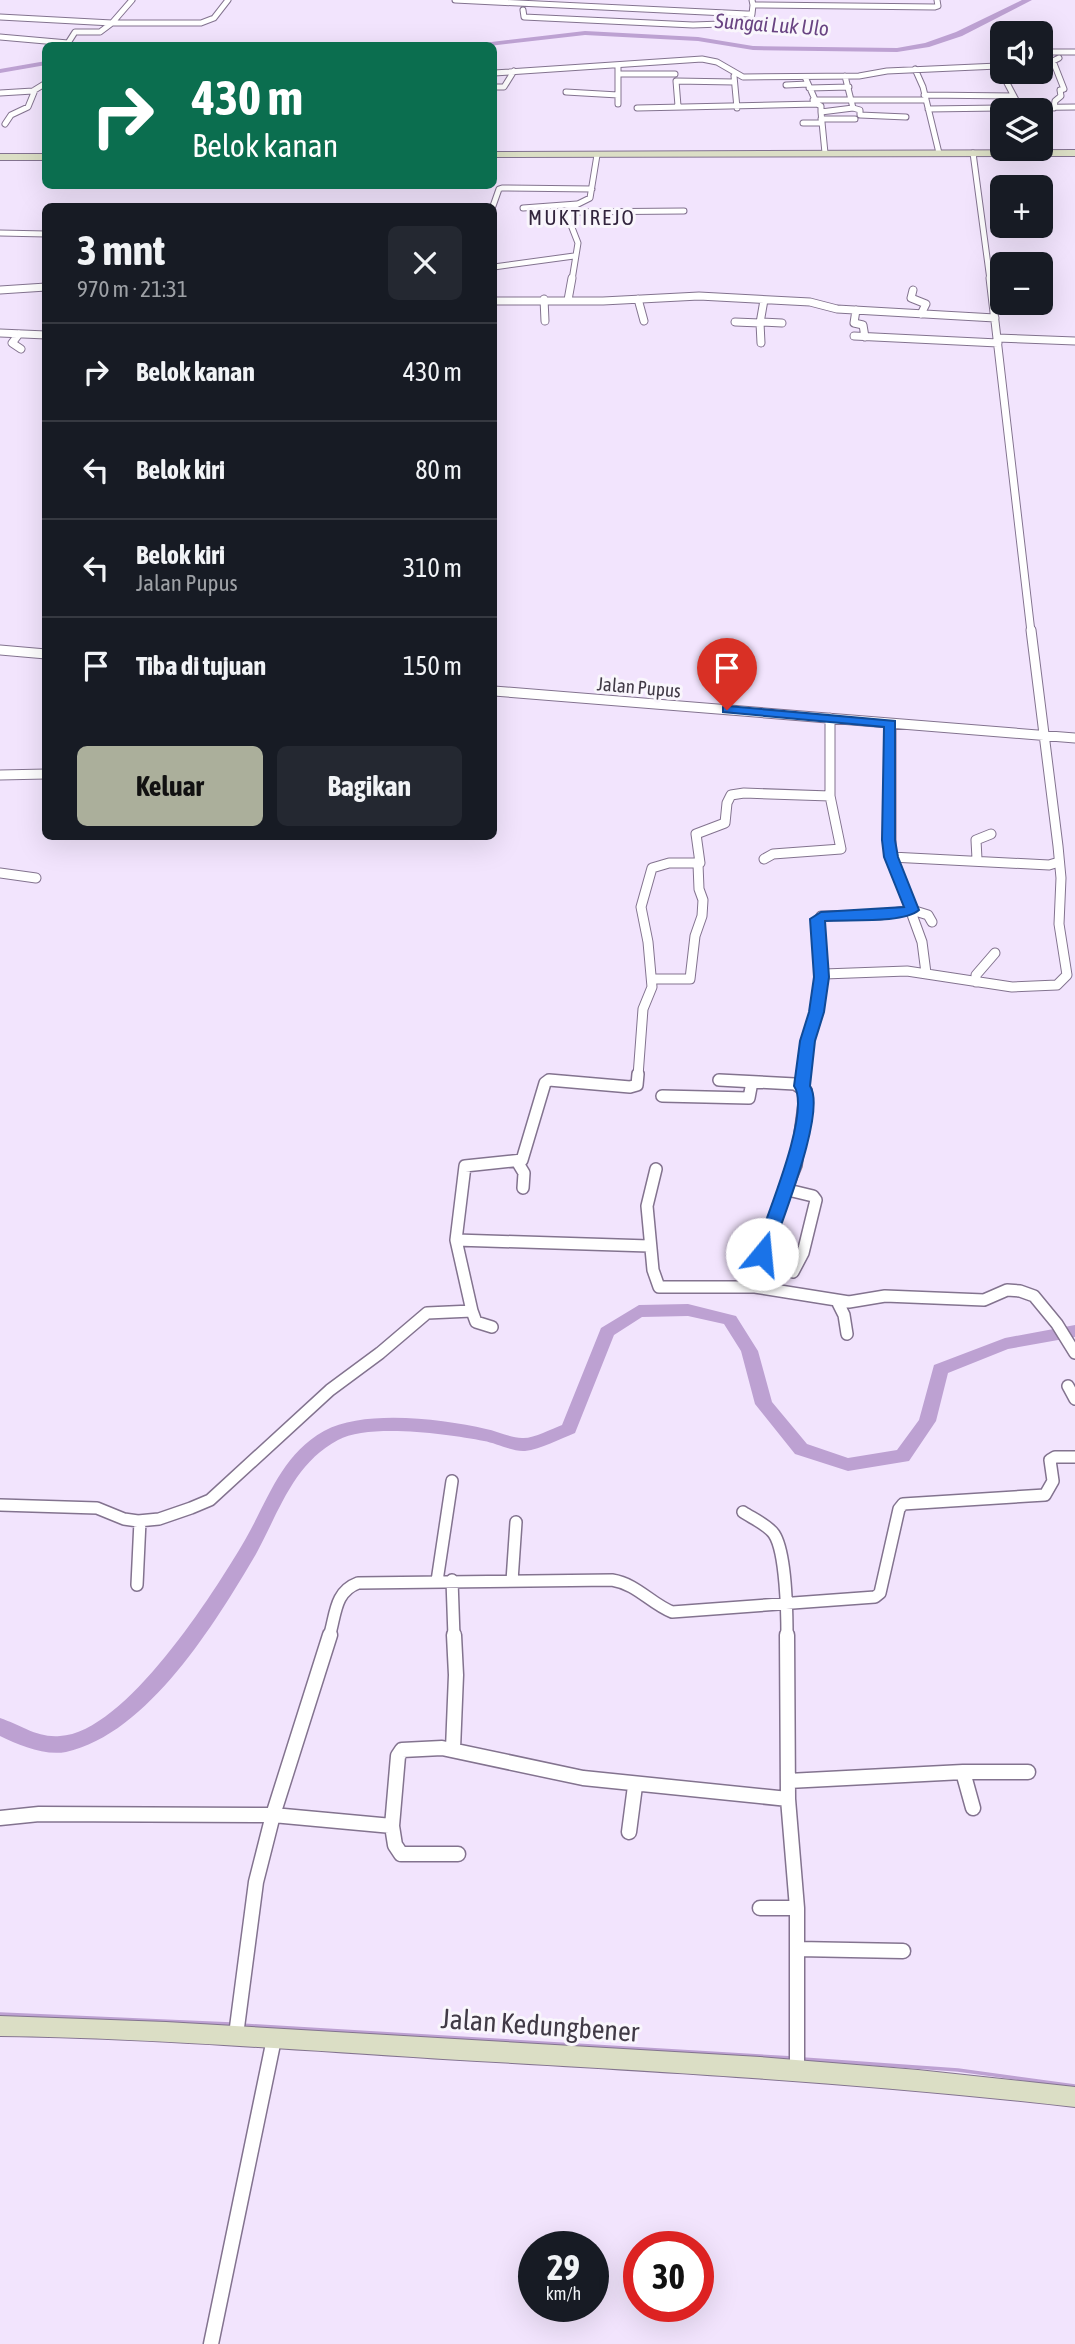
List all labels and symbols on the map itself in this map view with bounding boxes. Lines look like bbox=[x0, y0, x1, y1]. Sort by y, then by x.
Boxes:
water label: Sungai Luk Ulo bbox=[713, 8, 830, 40]
district label: MUKTIREJO bbox=[528, 205, 636, 229]
pin bbox=[697, 638, 757, 710]
street label: Jalan Pupus bbox=[596, 672, 682, 702]
position arrow bbox=[725, 1217, 799, 1291]
street label: Jalan Kedungbener bbox=[440, 2002, 641, 2048]
speed limit sign: 30 bbox=[623, 2231, 714, 2322]

